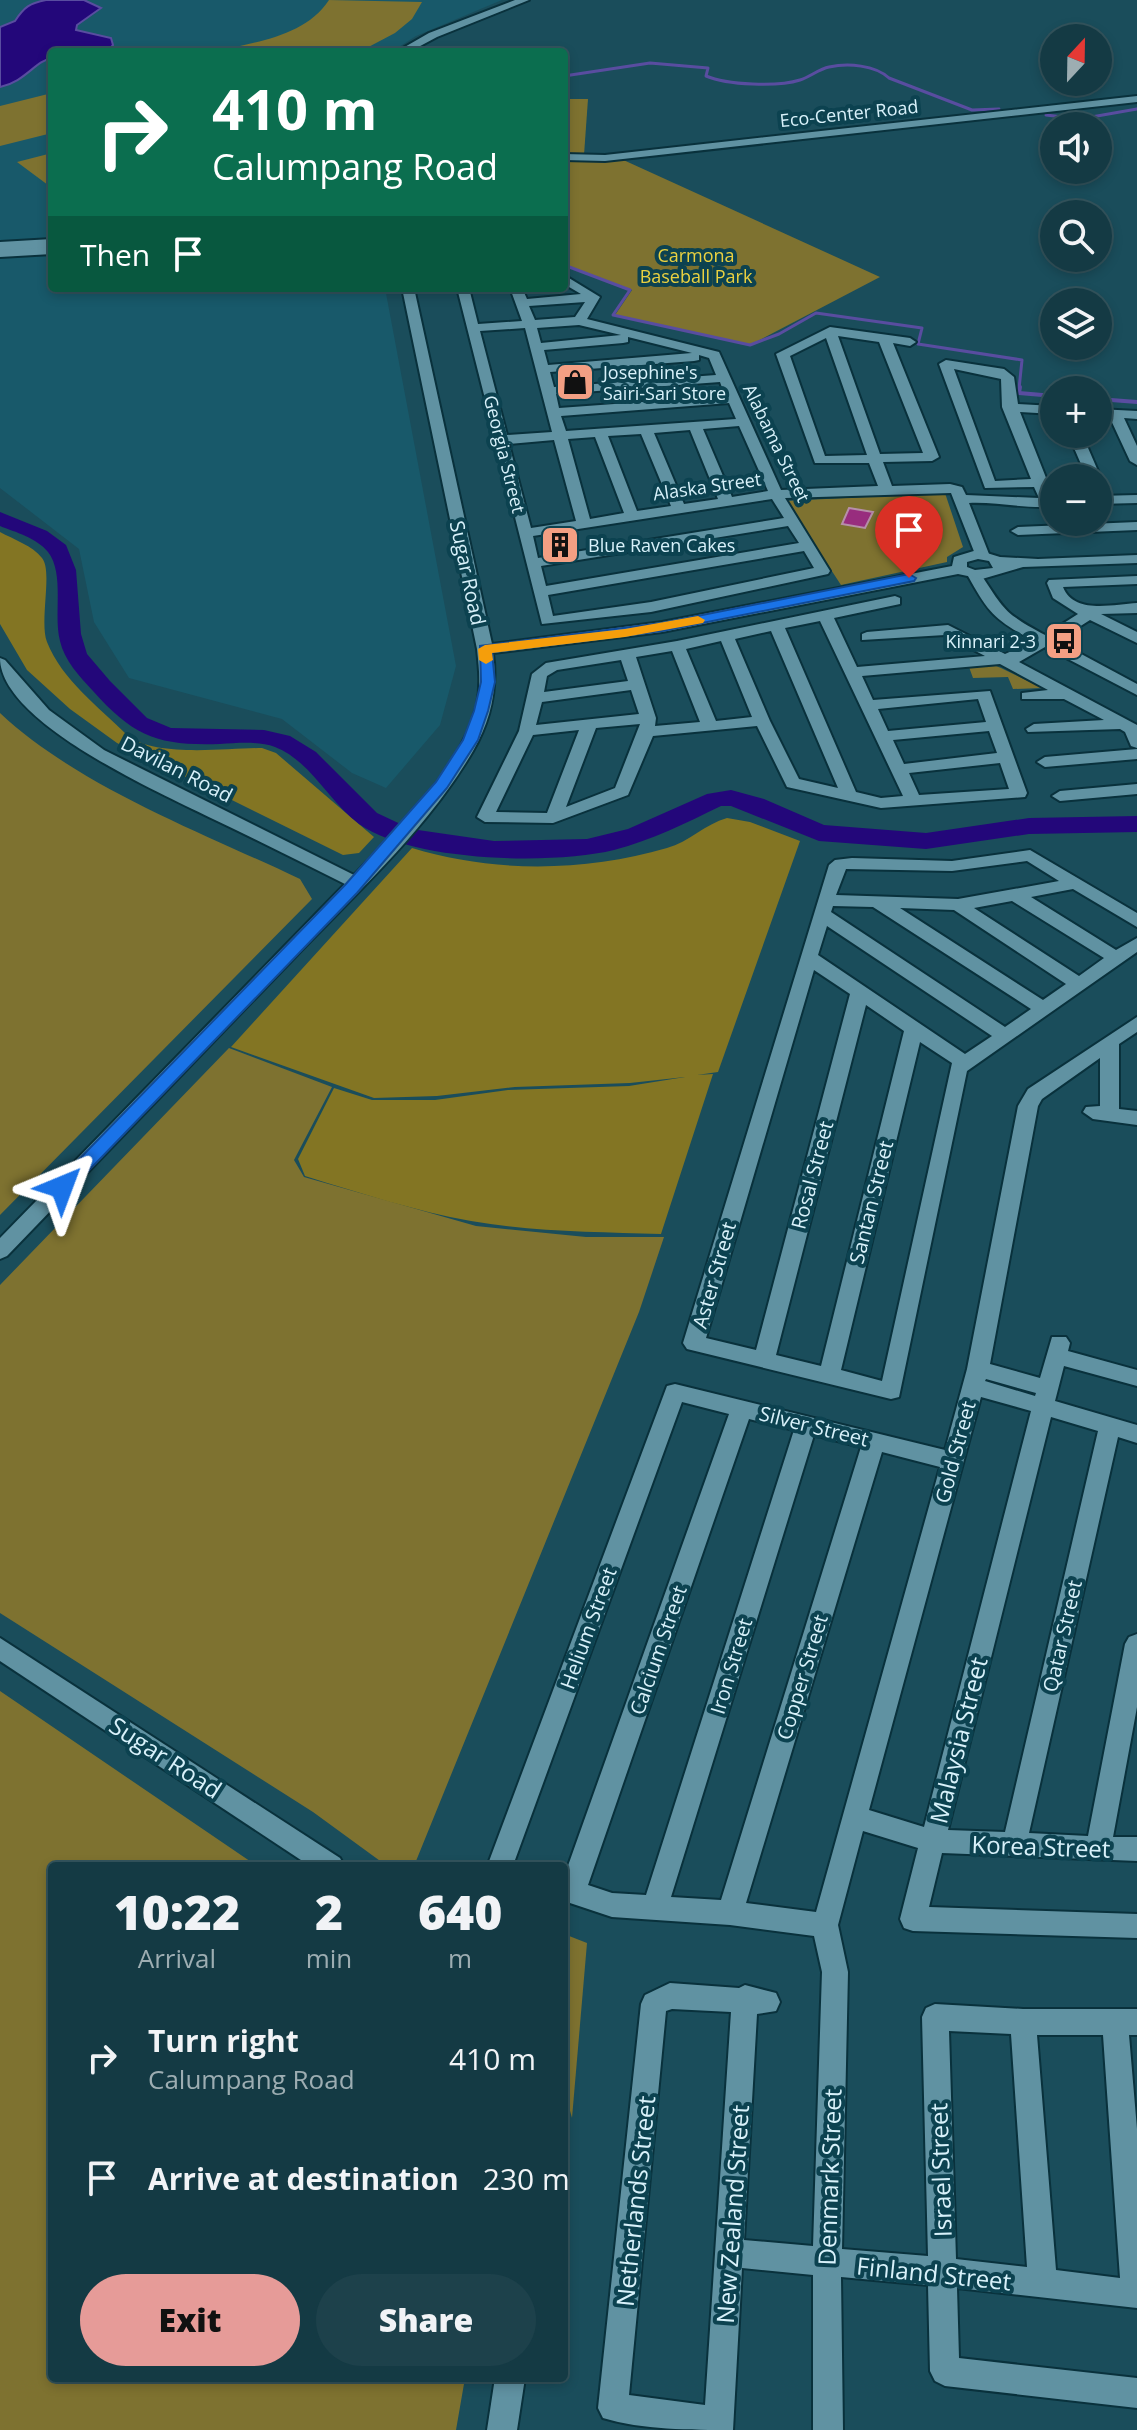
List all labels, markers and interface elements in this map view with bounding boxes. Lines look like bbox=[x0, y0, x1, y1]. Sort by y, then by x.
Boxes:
north arrow bbox=[1040, 24, 1112, 96]
map controls bbox=[1040, 24, 1112, 536]
text: 410 m bbox=[212, 70, 378, 146]
icon: right bbox=[80, 80, 184, 184]
street label: Eco-Center Road bbox=[779, 94, 919, 132]
button: sound bbox=[1040, 112, 1112, 184]
text: Calumpang Road bbox=[212, 142, 498, 191]
button: search bbox=[1040, 200, 1112, 272]
icon: arrive bbox=[166, 232, 210, 276]
text: Then bbox=[80, 234, 150, 275]
park label: Carmona Baseball Park bbox=[640, 243, 753, 288]
button: layers bbox=[1040, 288, 1112, 360]
place label: Josephine's Sairi-Sari Store bbox=[601, 360, 726, 405]
shop icon: Josephine's Sairi-Sari Store bbox=[554, 361, 596, 403]
button: + bbox=[1040, 376, 1112, 448]
street label: Alabama Street bbox=[738, 380, 816, 506]
street label: Georgia Street bbox=[479, 393, 531, 515]
button: − bbox=[1040, 464, 1112, 536]
street label: Alaska Street bbox=[651, 467, 763, 505]
pin bbox=[875, 496, 943, 578]
icon: arrive bbox=[887, 508, 931, 552]
street label: Sugar Road bbox=[444, 518, 492, 628]
building icon: Blue Raven Cakes bbox=[539, 524, 581, 566]
place label: Blue Raven Cakes bbox=[588, 533, 735, 557]
bus stop icon: Kinnari 2-3 bbox=[1043, 620, 1085, 662]
place label: Kinnari 2-3 bbox=[945, 629, 1036, 653]
street label: Davilan Road bbox=[117, 729, 237, 809]
street label: Rosal Street bbox=[785, 1118, 839, 1232]
street label: Santan Street bbox=[843, 1138, 899, 1266]
position arrow bbox=[20.0, 1145, 104.0, 1229]
street label: Aster Street bbox=[686, 1219, 742, 1331]
street label: Gold Street bbox=[928, 1398, 982, 1506]
street label: Silver Street bbox=[757, 1399, 871, 1453]
street label: Helium Street bbox=[553, 1563, 623, 1693]
street label: Qatar Street bbox=[1036, 1577, 1088, 1695]
street label: Calcium Street bbox=[623, 1582, 693, 1718]
street label: Copper Street bbox=[770, 1611, 834, 1743]
street label: Iron Street bbox=[704, 1615, 758, 1717]
street label: Malaysia Street bbox=[921, 1653, 995, 1827]
street label: Sugar Road bbox=[104, 1708, 228, 1806]
street label: Korea Street bbox=[971, 1827, 1111, 1865]
text: 10:22 bbox=[114, 1879, 240, 1944]
text: 2 bbox=[315, 1879, 343, 1944]
text: 640 bbox=[418, 1879, 502, 1944]
text: Arrival bbox=[138, 1940, 216, 1976]
text: min bbox=[306, 1940, 352, 1976]
text: m bbox=[448, 1940, 472, 1976]
text: Turn right bbox=[148, 2020, 299, 2061]
icon: right bbox=[80, 2036, 124, 2080]
text: 410 m bbox=[449, 2038, 536, 2079]
text: Calumpang Road bbox=[148, 2061, 355, 2097]
street label: Denmark Street bbox=[809, 2088, 849, 2266]
street label: Netherlands Street bbox=[608, 2094, 662, 2308]
street label: Israel Street bbox=[921, 2102, 959, 2238]
street label: New Zealand Street bbox=[708, 2104, 756, 2324]
icon: arrive bbox=[80, 2156, 124, 2200]
text: Arrive at destination bbox=[148, 2158, 459, 2199]
text: 230 m bbox=[483, 2158, 570, 2199]
street label: Finland Street bbox=[855, 2248, 1013, 2298]
button: Exit bbox=[80, 2274, 300, 2366]
button: Share bbox=[316, 2274, 536, 2366]

